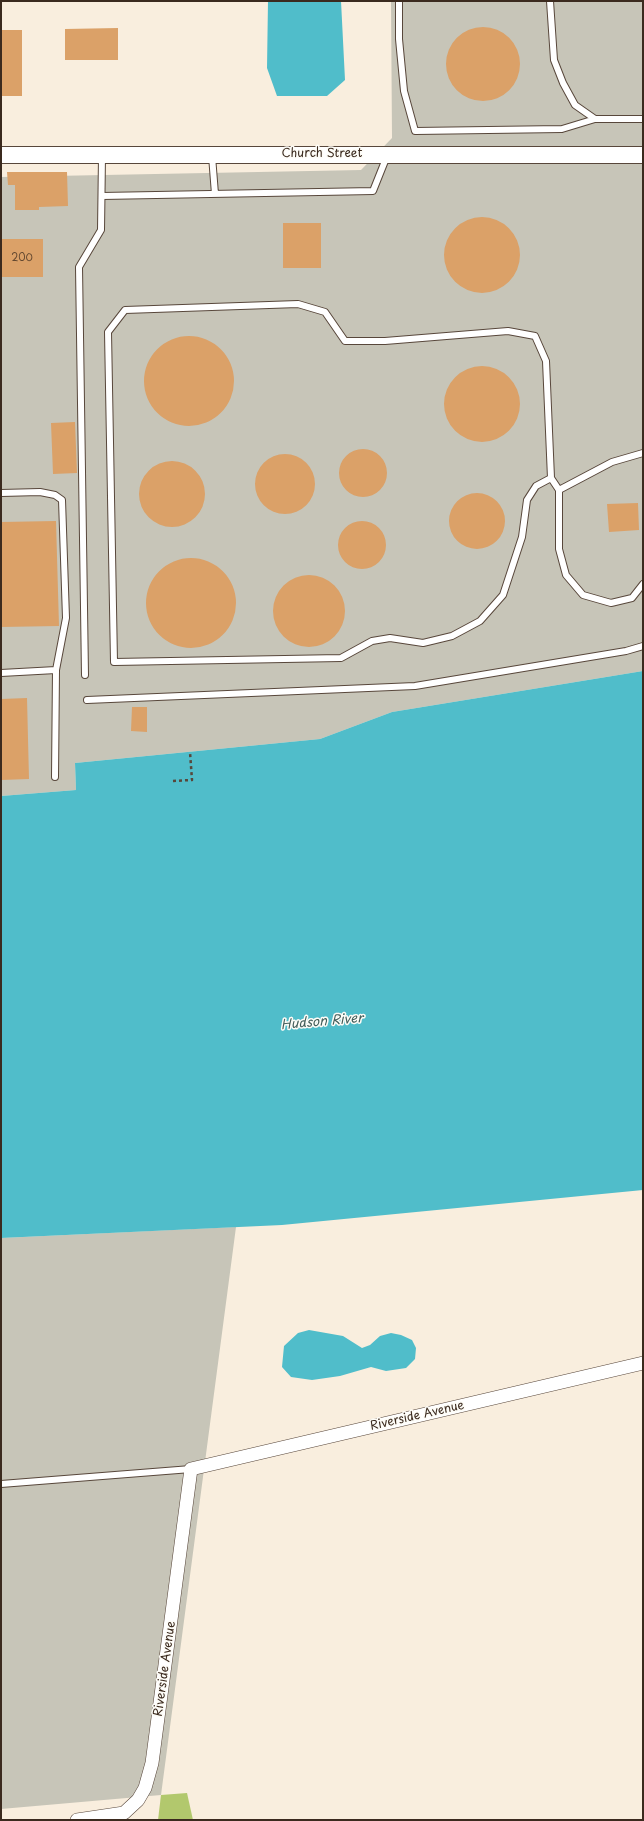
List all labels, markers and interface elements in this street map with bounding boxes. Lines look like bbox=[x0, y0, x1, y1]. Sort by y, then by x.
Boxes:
street label: Church Street bbox=[282, 147, 362, 161]
house number: 200 bbox=[11, 252, 33, 264]
water label: Hudson River bbox=[280, 1011, 364, 1033]
street label: Riverside Avenue bbox=[369, 1398, 465, 1434]
street label: Riverside Avenue bbox=[151, 1620, 179, 1718]

